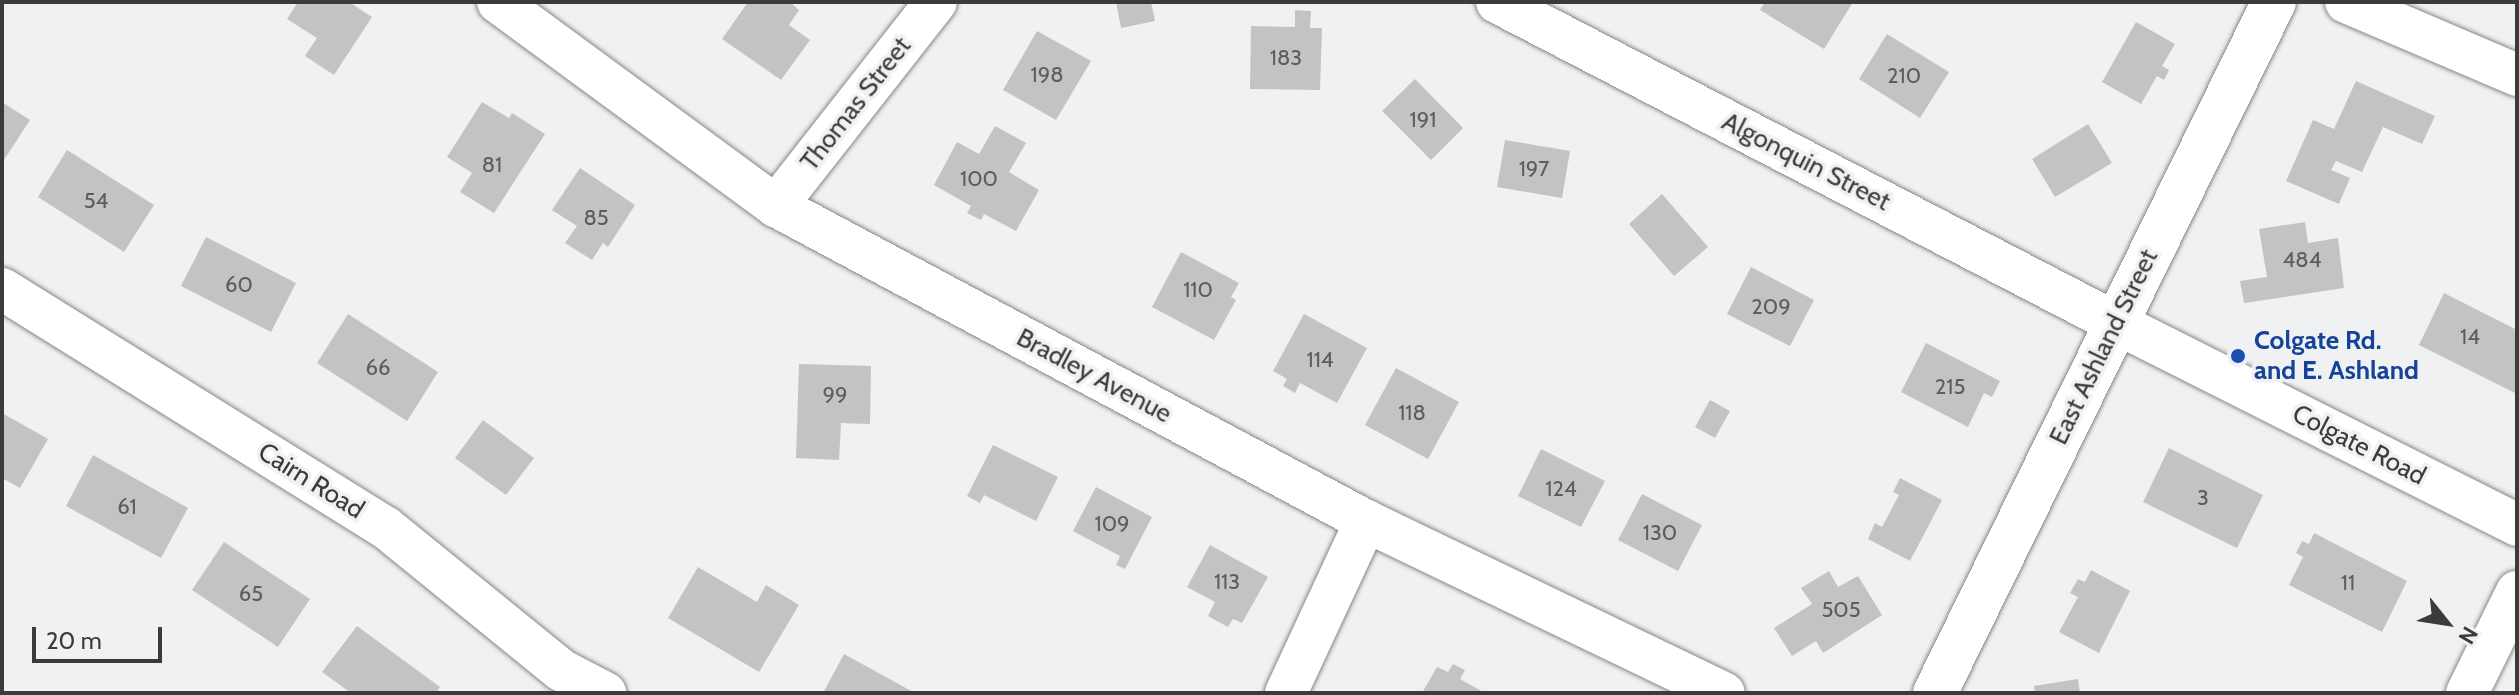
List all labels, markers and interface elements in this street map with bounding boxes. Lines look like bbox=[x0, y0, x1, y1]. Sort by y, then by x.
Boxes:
street label: Thomas Street bbox=[794, 31, 918, 177]
house number: 183 bbox=[1270, 45, 1302, 71]
house number: 198 bbox=[1031, 62, 1063, 88]
house number: 210 bbox=[1887, 63, 1921, 89]
street label: Algonquin Street bbox=[1717, 106, 1895, 218]
house number: 191 bbox=[1410, 107, 1436, 133]
house number: 81 bbox=[482, 152, 502, 178]
house number: 197 bbox=[1519, 156, 1549, 182]
house number: 100 bbox=[960, 166, 998, 192]
house number: 54 bbox=[84, 188, 108, 214]
house number: 85 bbox=[583, 205, 609, 231]
street label: East Ashland Street bbox=[2043, 244, 2165, 450]
house number: 484 bbox=[2283, 247, 2321, 273]
house number: 60 bbox=[225, 272, 253, 298]
house number: 110 bbox=[1183, 277, 1213, 303]
house number: 209 bbox=[1751, 294, 1791, 320]
street label: Bradley Avenue bbox=[1011, 322, 1177, 430]
house number: 14 bbox=[2460, 324, 2480, 350]
place label: Colgate Rd. and E. Ashland bbox=[2254, 325, 2419, 386]
house number: 114 bbox=[1306, 347, 1334, 373]
marker: Colgate Rd. and E. Ashland bbox=[2229, 347, 2247, 365]
house number: 66 bbox=[366, 355, 390, 381]
house number: 215 bbox=[1935, 374, 1965, 400]
house number: 99 bbox=[823, 382, 847, 408]
street label: Colgate Road bbox=[2287, 398, 2431, 492]
house number: 118 bbox=[1398, 400, 1426, 426]
street label: Cairn Road bbox=[252, 436, 370, 526]
house number: 124 bbox=[1545, 476, 1577, 502]
house number: 3 bbox=[2197, 485, 2209, 511]
house number: 61 bbox=[117, 494, 137, 520]
house number: 109 bbox=[1094, 511, 1130, 537]
house number: 130 bbox=[1643, 520, 1677, 546]
house number: 113 bbox=[1214, 569, 1240, 595]
house number: 11 bbox=[2341, 570, 2355, 596]
house number: 65 bbox=[239, 581, 263, 607]
north arrow bbox=[2407, 583, 2487, 663]
house number: 505 bbox=[1821, 597, 1861, 623]
scale bar bbox=[36, 611, 166, 661]
text: N bbox=[2453, 622, 2484, 649]
text: 20 m bbox=[46, 626, 102, 655]

